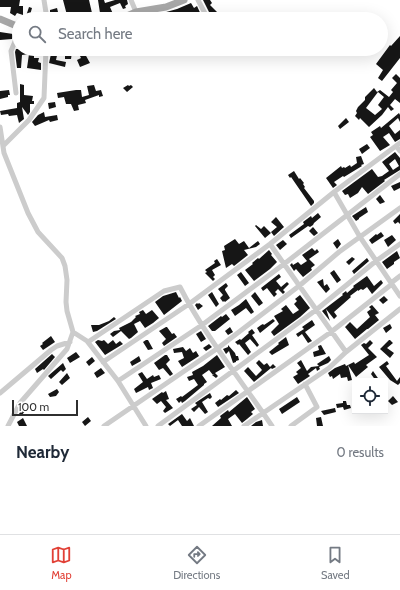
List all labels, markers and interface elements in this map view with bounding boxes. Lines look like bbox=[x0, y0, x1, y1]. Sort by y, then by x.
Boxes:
search box bbox=[12, 12, 388, 56]
icon: search bbox=[26, 23, 48, 45]
text: Search here bbox=[58, 25, 133, 43]
map controls bbox=[352, 378, 388, 414]
button: locate bbox=[352, 378, 388, 414]
scale bar bbox=[12, 398, 78, 417]
text: 100 m bbox=[18, 400, 49, 414]
text: Nearby bbox=[16, 442, 69, 462]
text: 0 results bbox=[336, 444, 384, 460]
tab: Map bbox=[50, 544, 72, 582]
tab: Directions bbox=[173, 544, 220, 582]
tab: Saved bbox=[321, 544, 350, 582]

